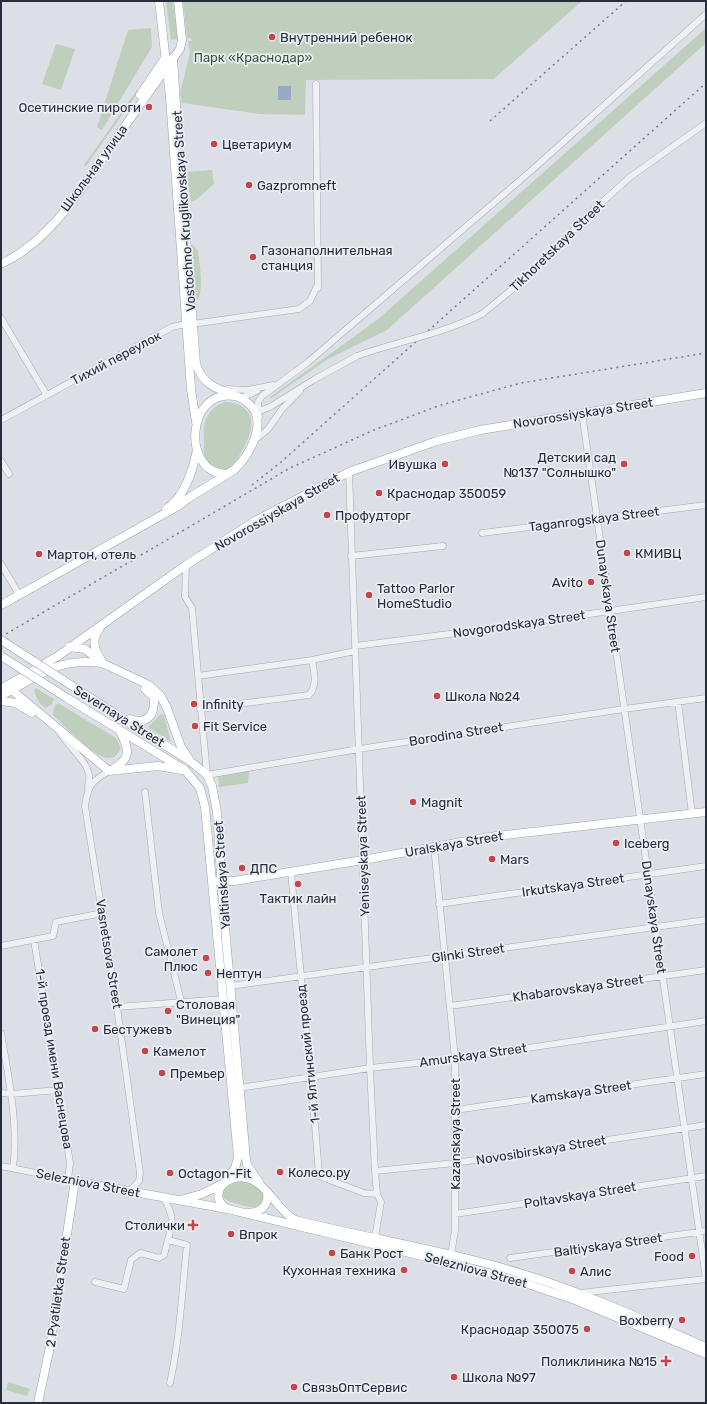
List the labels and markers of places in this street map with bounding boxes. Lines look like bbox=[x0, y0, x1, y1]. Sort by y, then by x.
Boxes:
place label: Внутренний ребенок bbox=[280, 30, 413, 45]
marker: Внутренний ребенок bbox=[267, 32, 277, 42]
place label: Осетинские пироги bbox=[18, 100, 141, 115]
marker: Осетинские пироги bbox=[144, 102, 154, 112]
place label: Цветариум bbox=[222, 137, 292, 152]
marker: Цветариум bbox=[209, 139, 219, 149]
place label: Gazpromneft bbox=[257, 178, 336, 193]
marker: Gazpromneft bbox=[244, 180, 254, 190]
place label: Газонаполнительная станция bbox=[261, 243, 393, 273]
marker: Газонаполнительная станция bbox=[248, 252, 258, 262]
place label: Детский сад №137 "Солнышко" bbox=[503, 450, 616, 480]
place label: Ивушка bbox=[389, 457, 437, 472]
marker: Ивушка bbox=[440, 459, 450, 469]
marker: Детский сад №137 "Солнышко" bbox=[619, 459, 629, 469]
place label: Краснодар 350059 bbox=[387, 486, 506, 501]
marker: Краснодар 350059 bbox=[374, 488, 384, 498]
place label: Профудторг bbox=[335, 508, 411, 523]
marker: Профудторг bbox=[322, 510, 332, 520]
place label: КМИВЦ bbox=[635, 546, 682, 561]
place label: Мартон, отель bbox=[47, 547, 137, 562]
marker: КМИВЦ bbox=[622, 548, 632, 558]
marker: Мартон, отель bbox=[34, 549, 44, 559]
place label: Avito bbox=[552, 575, 583, 590]
marker: Avito bbox=[586, 577, 596, 587]
place label: Tattoo Parlor HomeStudio bbox=[377, 581, 455, 611]
marker: Tattoo Parlor HomeStudio bbox=[364, 590, 374, 600]
place label: Школа №24 bbox=[445, 689, 520, 704]
marker: Школа №24 bbox=[432, 691, 442, 701]
place label: Infinity bbox=[202, 697, 244, 712]
marker: Infinity bbox=[189, 699, 199, 709]
place label: Fit Service bbox=[203, 719, 267, 734]
marker: Fit Service bbox=[190, 721, 200, 731]
place label: Magnit bbox=[421, 795, 462, 811]
marker: Magnit bbox=[408, 797, 418, 807]
place label: Iceberg bbox=[624, 836, 670, 852]
marker: Iceberg bbox=[611, 838, 621, 848]
place label: Mars bbox=[500, 852, 529, 867]
marker: Mars bbox=[487, 854, 497, 864]
place label: ДПС bbox=[250, 861, 277, 876]
marker: ДПС bbox=[237, 863, 247, 873]
marker: Тактик лайн bbox=[293, 879, 303, 889]
place label: Тактик лайн bbox=[260, 891, 336, 906]
place label: Самолет Плюс bbox=[144, 944, 198, 974]
marker: Самолет Плюс bbox=[201, 953, 211, 963]
place label: Нептун bbox=[216, 966, 262, 981]
marker: Нептун bbox=[203, 968, 213, 978]
place label: Столовая "Винеция" bbox=[176, 997, 241, 1027]
marker: Столовая "Винеция" bbox=[163, 1006, 173, 1016]
place label: Бестужевъ bbox=[103, 1022, 173, 1037]
marker: Бестужевъ bbox=[90, 1024, 100, 1034]
place label: Камелот bbox=[153, 1044, 207, 1059]
marker: Камелот bbox=[140, 1046, 150, 1056]
place label: Премьер bbox=[170, 1066, 225, 1081]
marker: Премьер bbox=[157, 1068, 167, 1078]
place label: Колесо.ру bbox=[288, 1165, 351, 1180]
place label: Octagon-Fit bbox=[178, 1166, 251, 1182]
marker: Колесо.ру bbox=[275, 1167, 285, 1177]
marker: Octagon-Fit bbox=[165, 1168, 175, 1178]
place label: Столички bbox=[125, 1218, 185, 1233]
marker: Столички bbox=[188, 1220, 198, 1230]
place label: Впрок bbox=[239, 1227, 278, 1242]
marker: Впрок bbox=[226, 1229, 236, 1239]
place label: Банк Рост bbox=[340, 1246, 404, 1261]
marker: Банк Рост bbox=[327, 1248, 337, 1258]
place label: Food bbox=[654, 1249, 684, 1264]
marker: Food bbox=[687, 1251, 697, 1261]
place label: Кухонная техника bbox=[283, 1263, 396, 1278]
place label: Алис bbox=[580, 1264, 611, 1279]
marker: Кухонная техника bbox=[399, 1265, 409, 1275]
marker: Алис bbox=[567, 1266, 577, 1276]
place label: Boxberry bbox=[619, 1313, 674, 1328]
marker: Boxberry bbox=[677, 1315, 687, 1325]
place label: Краснодар 350075 bbox=[461, 1322, 579, 1337]
marker: Краснодар 350075 bbox=[582, 1324, 592, 1334]
place label: Поликлиника №15 bbox=[541, 1354, 657, 1369]
marker: Поликлиника №15 bbox=[660, 1355, 672, 1367]
place label: Школа №97 bbox=[462, 1370, 536, 1385]
marker: Школа №97 bbox=[449, 1372, 459, 1382]
place label: СвязьОптСервис bbox=[302, 1380, 407, 1395]
marker: СвязьОптСервис bbox=[289, 1382, 299, 1392]

